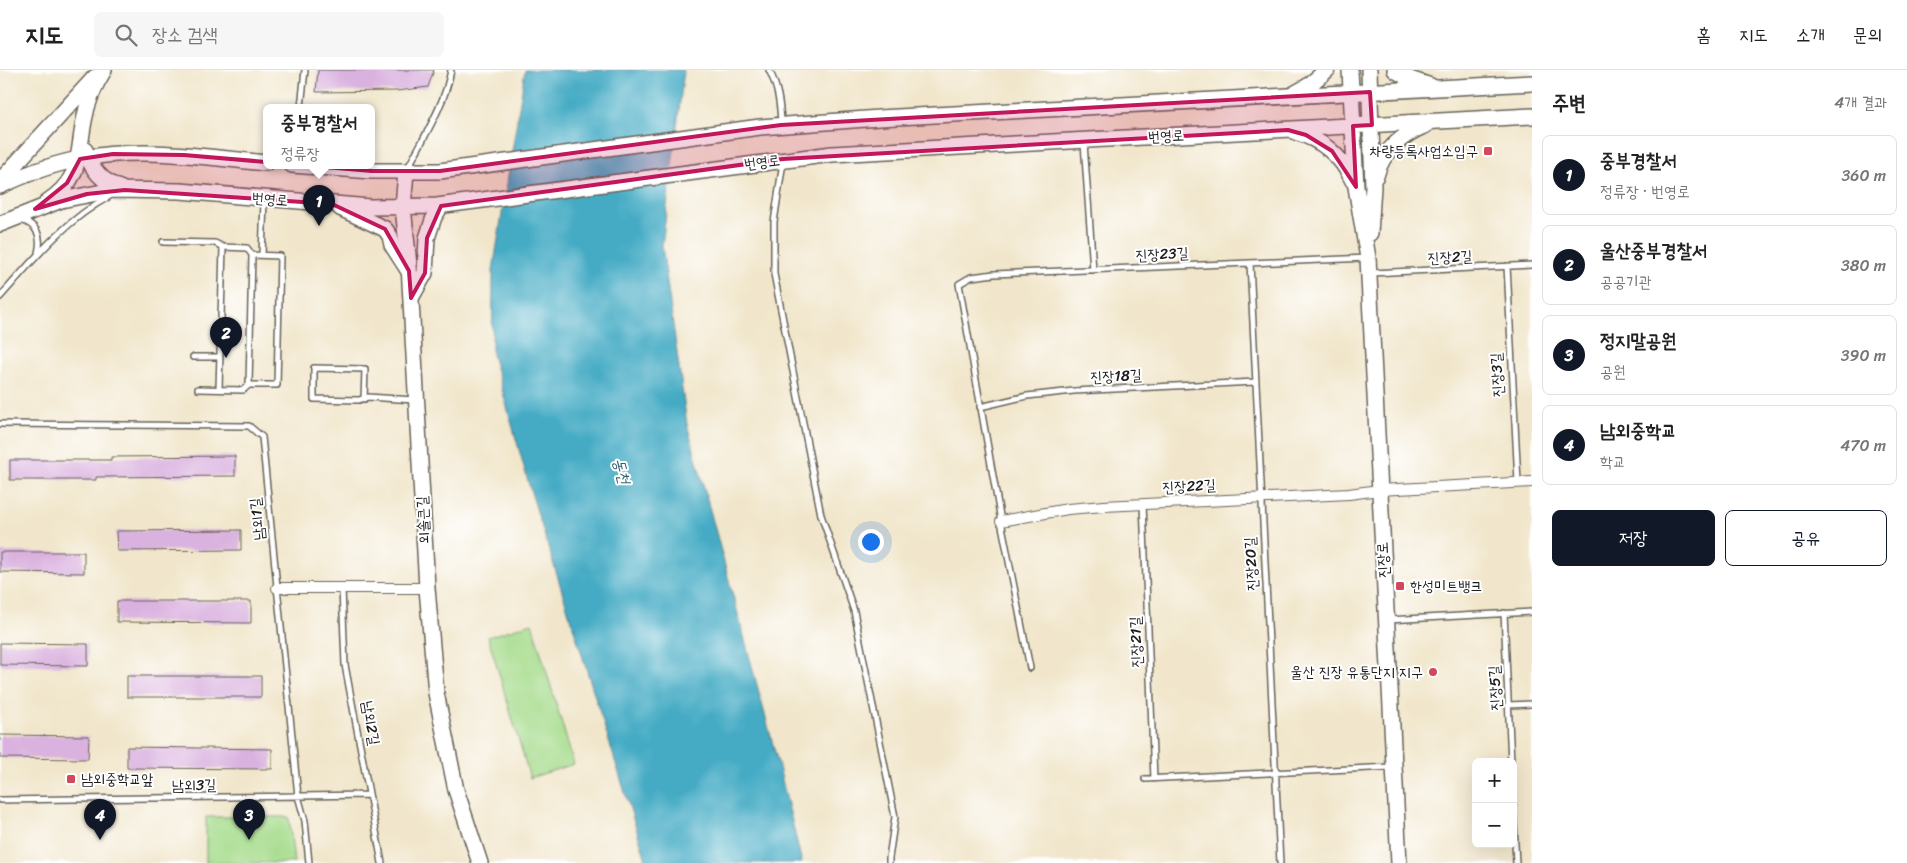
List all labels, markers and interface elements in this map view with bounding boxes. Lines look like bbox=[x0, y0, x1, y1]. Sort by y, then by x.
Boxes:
search box bbox=[94, 12, 444, 57]
text: 지도 bbox=[25, 14, 64, 56]
text: 장소 검색 bbox=[152, 18, 218, 51]
text: 홈 bbox=[1697, 19, 1711, 51]
text: 지도 bbox=[1739, 19, 1768, 51]
text: 소개 bbox=[1796, 19, 1825, 51]
text: 문의 bbox=[1853, 19, 1882, 51]
icon: search bbox=[112, 21, 140, 49]
text: 주변 bbox=[1552, 84, 1586, 122]
text: 4개 결과 bbox=[1834, 88, 1887, 117]
popup bbox=[263, 104, 375, 169]
text: 중부경찰서 bbox=[281, 106, 357, 139]
street label: 번영로 bbox=[1147, 122, 1185, 150]
place label: 차량등록사업소입구 bbox=[1369, 138, 1478, 164]
text: 정류장 bbox=[281, 139, 319, 168]
text: 중부경찰서 bbox=[1600, 144, 1676, 177]
marker: 차량등록사업소입구 bbox=[1482, 145, 1494, 157]
street label: 번영로 bbox=[742, 147, 782, 177]
text: 1 bbox=[1566, 161, 1572, 190]
text: 360 m bbox=[1842, 161, 1886, 190]
text: 정류장 · 번영로 bbox=[1600, 177, 1690, 206]
street label: 번영로 bbox=[251, 184, 289, 214]
pin: 1 bbox=[303, 185, 335, 226]
text: 울산중부경찰서 bbox=[1600, 234, 1707, 267]
street label: 진장23길 bbox=[1135, 240, 1189, 268]
street label: 진장2길 bbox=[1427, 243, 1473, 271]
text: 2 bbox=[1564, 251, 1574, 280]
text: 380 m bbox=[1841, 251, 1886, 280]
text: 공공기관 bbox=[1600, 267, 1652, 296]
pin: 2 bbox=[210, 317, 242, 358]
text: 정지말공원 bbox=[1600, 324, 1676, 357]
text: 3 bbox=[1565, 341, 1573, 370]
text: 390 m bbox=[1841, 341, 1886, 370]
street label: 진장3길 bbox=[1483, 352, 1511, 398]
text: 공원 bbox=[1600, 357, 1626, 386]
street label: 진장18길 bbox=[1090, 362, 1142, 390]
text: 남외중학교 bbox=[1600, 414, 1676, 447]
text: 4 bbox=[1564, 431, 1574, 460]
text: 470 m bbox=[1840, 431, 1886, 460]
text: 학교 bbox=[1600, 447, 1626, 476]
water label: 동천 bbox=[605, 455, 640, 489]
street label: 진장22길 bbox=[1162, 472, 1216, 500]
street label: 외솔큰길 bbox=[409, 495, 437, 545]
street label: 남외1길 bbox=[242, 496, 272, 542]
button: 저장 bbox=[1552, 510, 1715, 566]
button: 공유 bbox=[1725, 510, 1887, 566]
your location bbox=[858, 529, 884, 555]
street label: 진장20길 bbox=[1237, 536, 1265, 592]
street label: 진장로 bbox=[1369, 541, 1397, 579]
place label: 한성미트뱅크 bbox=[1410, 573, 1482, 599]
marker: 한성미트뱅크 bbox=[1394, 580, 1406, 592]
street label: 진장21길 bbox=[1122, 616, 1150, 668]
place label: 울산 진장 유통단지 지구 bbox=[1291, 659, 1423, 685]
street label: 진장5길 bbox=[1481, 665, 1509, 711]
marker: 울산 진장 유통단지 지구 bbox=[1427, 666, 1439, 678]
street label: 남외2길 bbox=[354, 699, 388, 747]
map controls bbox=[1472, 758, 1517, 848]
button: + bbox=[1472, 758, 1517, 803]
place label: 남외중학교앞 bbox=[81, 766, 153, 792]
street label: 남외3길 bbox=[172, 772, 216, 798]
marker: 남외중학교앞 bbox=[65, 773, 77, 785]
pin: 4 bbox=[84, 799, 116, 840]
pin: 3 bbox=[233, 799, 265, 840]
button: − bbox=[1472, 803, 1517, 848]

